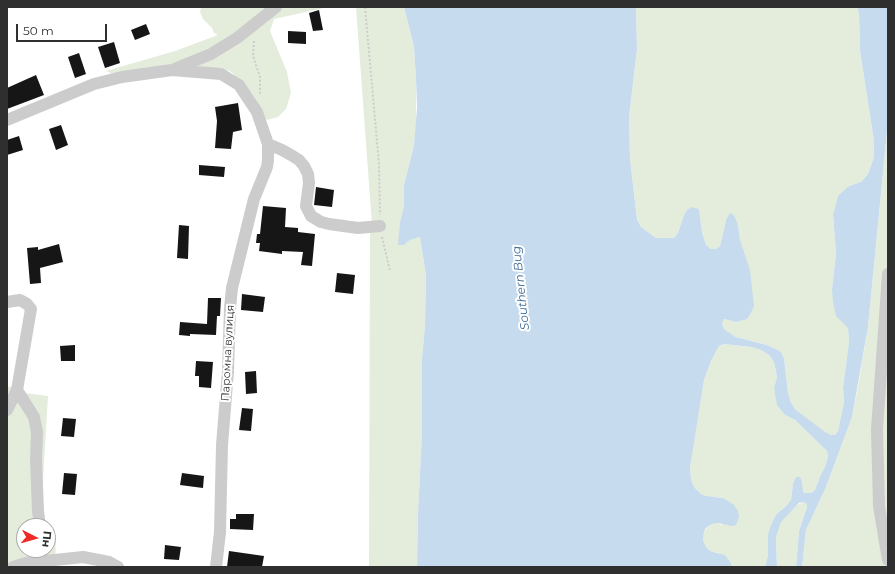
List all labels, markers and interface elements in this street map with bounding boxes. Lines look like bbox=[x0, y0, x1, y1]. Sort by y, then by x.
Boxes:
scale bar bbox=[18, 16, 109, 42]
text: 50 m bbox=[23, 23, 54, 38]
water label: Southern Bug bbox=[509, 245, 533, 331]
street label: Паромна вулиця bbox=[219, 304, 237, 402]
north arrow bbox=[16, 518, 56, 558]
text: Пн bbox=[39, 530, 55, 548]

